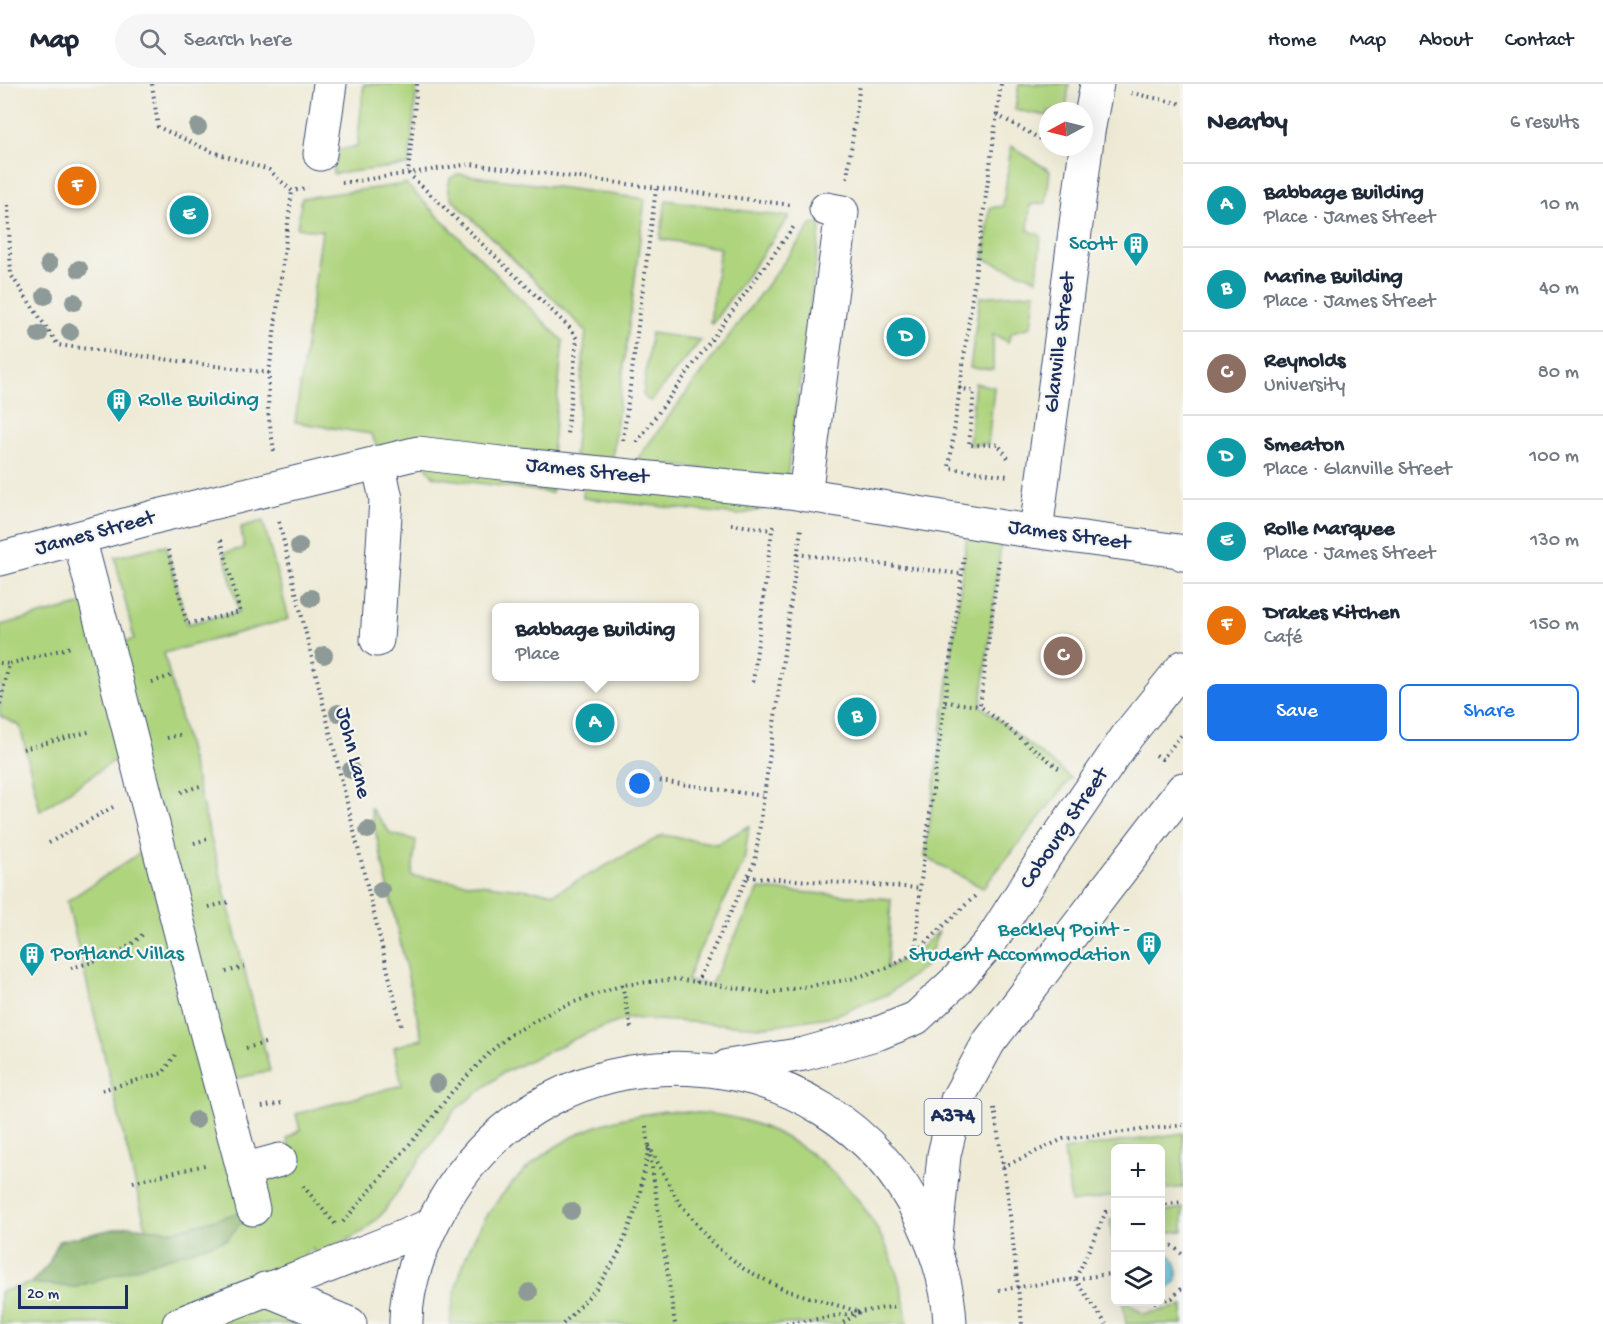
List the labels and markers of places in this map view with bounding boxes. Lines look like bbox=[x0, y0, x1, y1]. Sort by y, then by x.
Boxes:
pin: F bbox=[58, 164, 97, 208]
pin: E bbox=[170, 192, 208, 238]
building icon: Scott bbox=[1121, 230, 1151, 268]
place label: Scott bbox=[1069, 232, 1118, 258]
pin: D bbox=[886, 314, 926, 360]
building icon: Rolle Building bbox=[104, 386, 134, 424]
place label: Rolle Building bbox=[138, 388, 259, 414]
pin: C bbox=[1044, 634, 1082, 678]
pin: B bbox=[838, 694, 876, 740]
pin: A bbox=[576, 700, 614, 746]
place label: Beckley Point - Student Accommodation bbox=[909, 918, 1131, 969]
building icon: Beckley Point - Student Accommodation bbox=[1134, 929, 1164, 967]
building icon: Portland Villas bbox=[17, 940, 47, 978]
place label: Portland Villas bbox=[50, 942, 185, 968]

